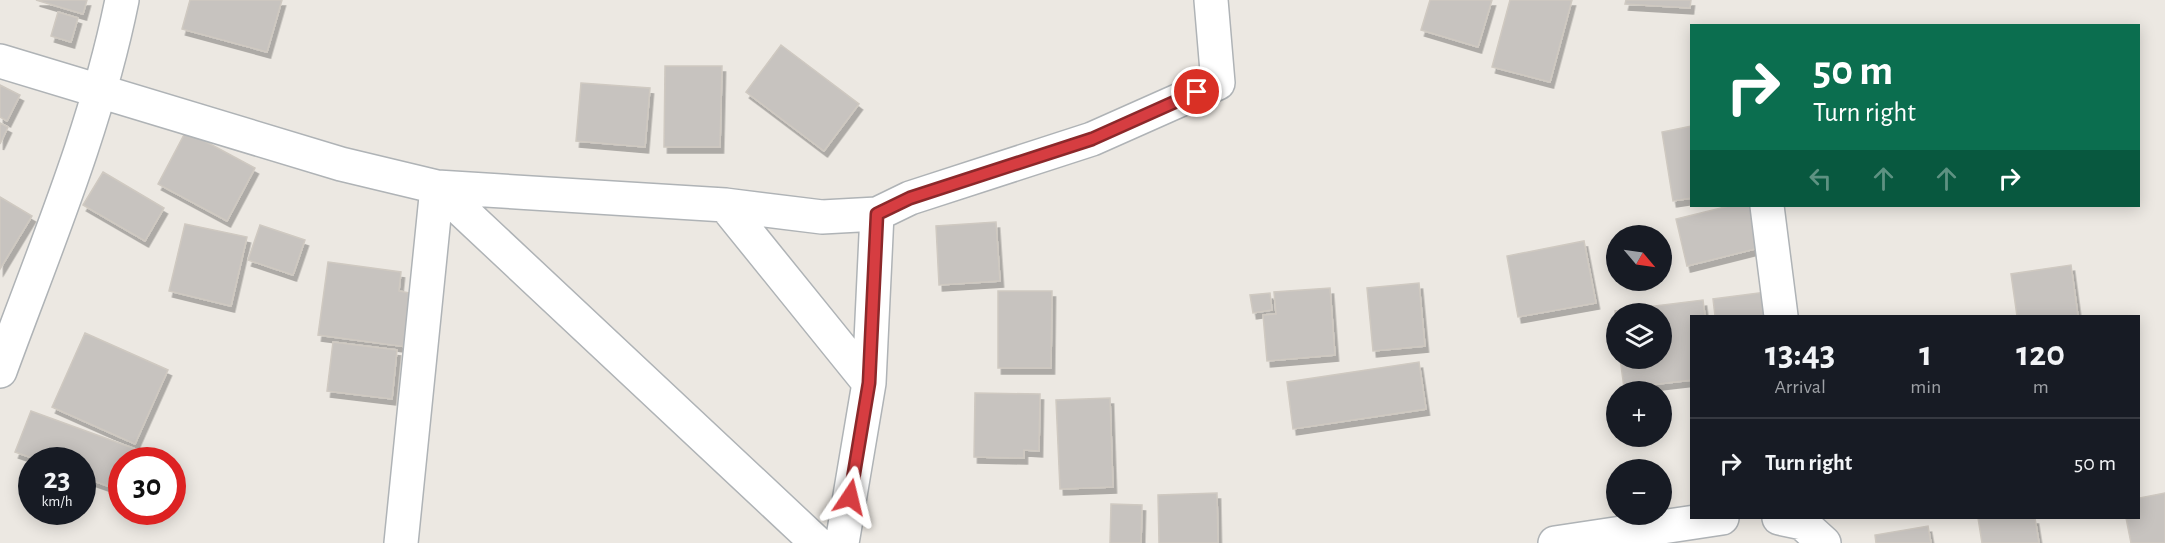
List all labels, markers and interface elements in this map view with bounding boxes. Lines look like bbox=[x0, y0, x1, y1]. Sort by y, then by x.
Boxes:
icon: right bbox=[1714, 48, 1792, 126]
text: 50 m bbox=[1813, 50, 1893, 92]
pin bbox=[1171, 66, 1222, 117]
icon: arrive bbox=[1180, 75, 1213, 108]
text: Turn right bbox=[1813, 99, 1916, 126]
icon: left bbox=[1804, 162, 1837, 195]
icon: ahead bbox=[1867, 162, 1900, 195]
icon: ahead bbox=[1930, 162, 1963, 195]
icon: right bbox=[1993, 162, 2026, 195]
north arrow bbox=[1606, 225, 1672, 291]
map controls bbox=[1606, 225, 1672, 525]
button: layers bbox=[1606, 303, 1672, 369]
text: 13:43 bbox=[1765, 336, 1835, 372]
text: 1 bbox=[1919, 336, 1932, 372]
text: 120 bbox=[2016, 336, 2065, 372]
text: Arrival bbox=[1774, 377, 1826, 397]
text: min bbox=[1910, 377, 1941, 397]
text: m bbox=[2033, 377, 2049, 397]
button: + bbox=[1606, 381, 1672, 447]
speed limit sign: 30 bbox=[108, 447, 186, 525]
icon: right bbox=[1714, 447, 1747, 480]
text: Turn right bbox=[1765, 452, 1852, 474]
text: 50 m bbox=[2074, 452, 2116, 474]
button: − bbox=[1606, 459, 1672, 525]
text: 23 bbox=[43, 464, 71, 494]
position arrow bbox=[818, 465, 882, 529]
text: km/h bbox=[42, 494, 72, 509]

